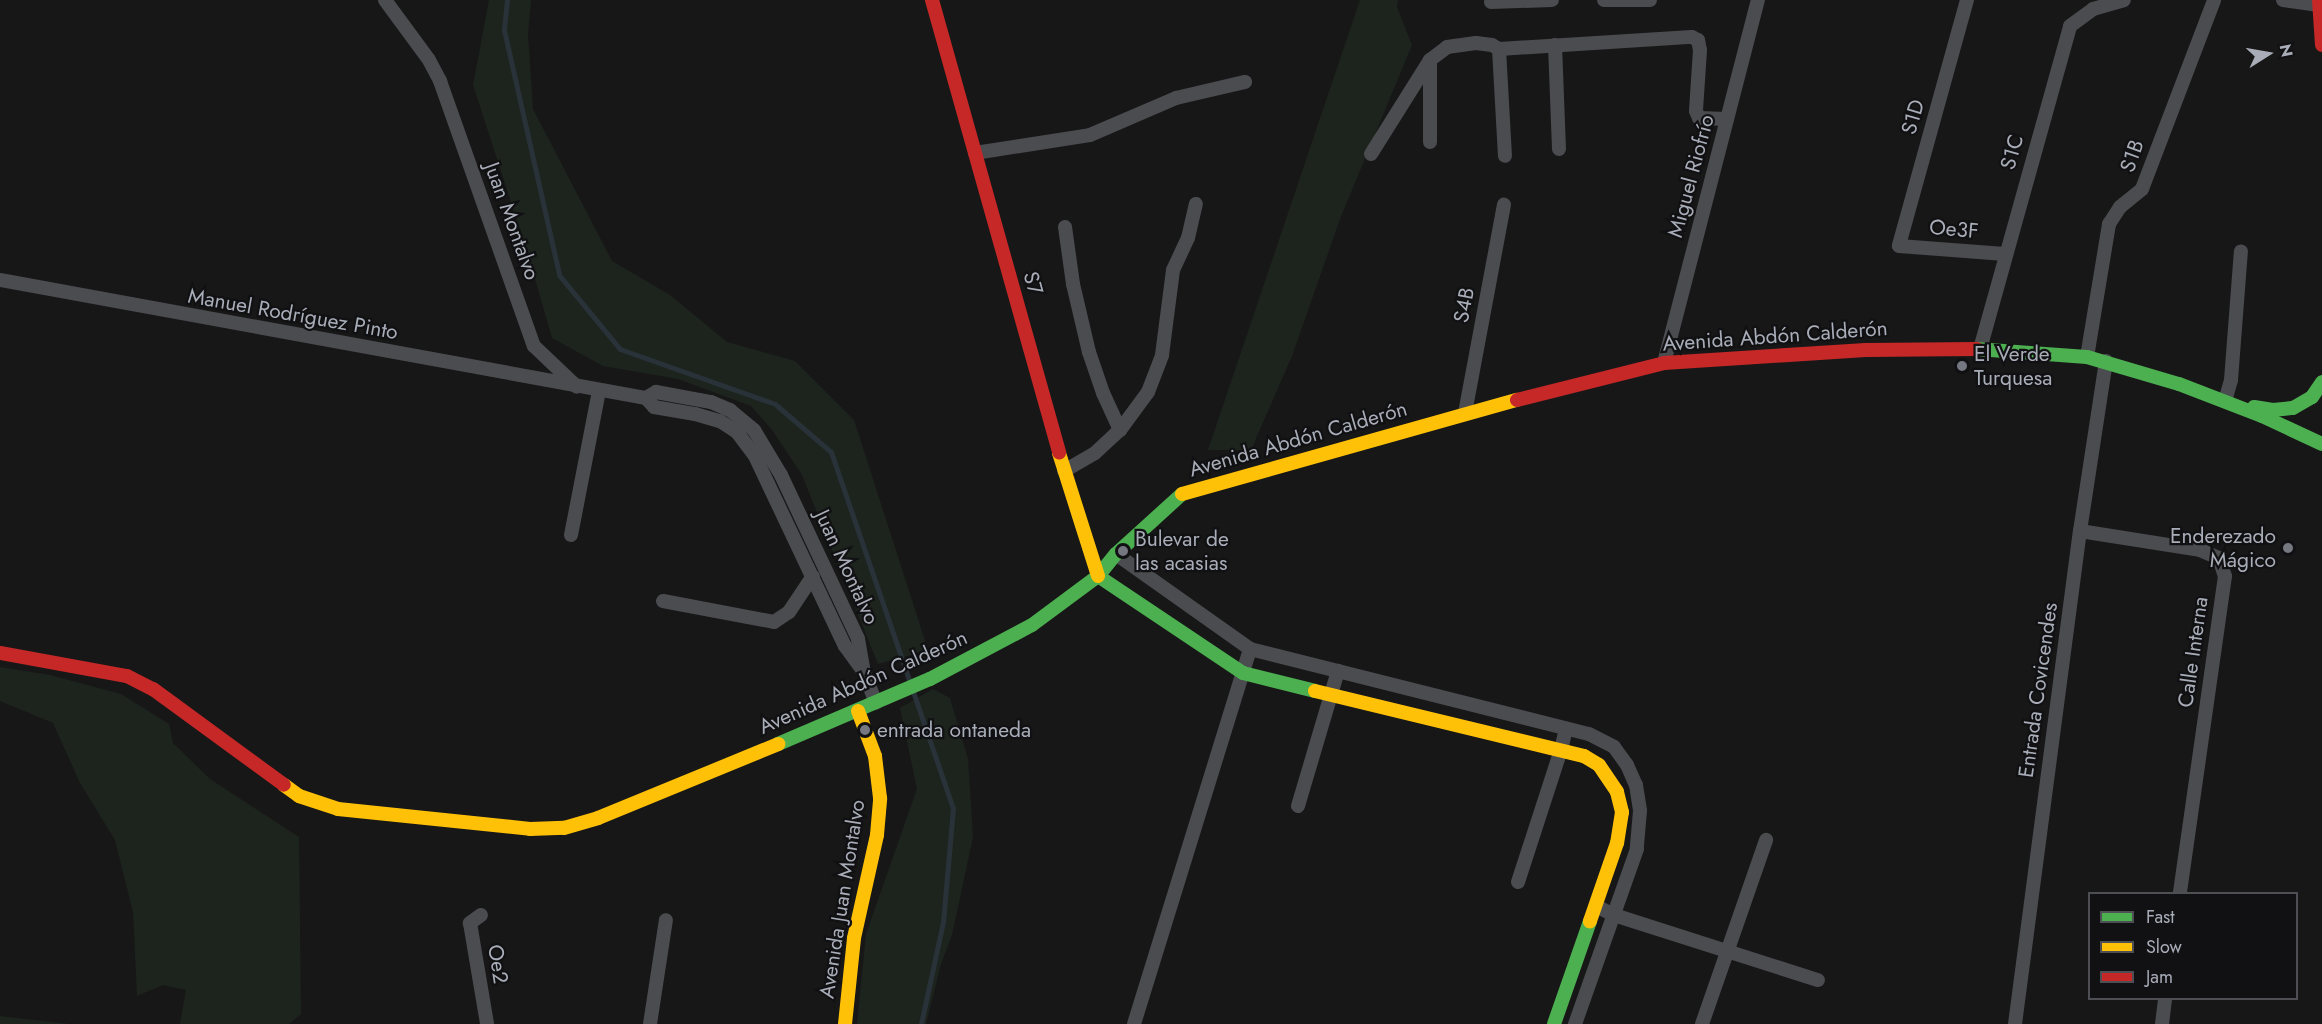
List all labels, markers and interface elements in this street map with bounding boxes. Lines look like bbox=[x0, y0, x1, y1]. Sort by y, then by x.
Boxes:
north arrow bbox=[2238, 24, 2298, 84]
text: N bbox=[2274, 42, 2299, 59]
street label: S1D bbox=[1896, 97, 1930, 137]
street label: Miguel Riofrío bbox=[1662, 112, 1720, 240]
street label: S1C bbox=[1995, 132, 2029, 172]
street label: S1B bbox=[2115, 136, 2149, 176]
street label: Juan Montalvo bbox=[479, 159, 545, 283]
street label: Oe3F bbox=[1928, 214, 1980, 244]
street label: S7 bbox=[1018, 269, 1048, 297]
street label: Manuel Rodríguez Pinto bbox=[186, 283, 400, 345]
street label: S4B bbox=[1448, 285, 1480, 325]
street label: Avenida Abdón Calderón bbox=[1662, 316, 1888, 356]
place label: El Verde Turquesa bbox=[1974, 341, 2052, 391]
marker: El Verde Turquesa bbox=[1955, 359, 1969, 373]
street label: Avenida Abdón Calderón bbox=[1186, 396, 1410, 482]
street label: Juan Montalvo bbox=[810, 506, 884, 628]
place label: Enderezado Mágico bbox=[2170, 523, 2276, 573]
place label: Bulevar de las acasias bbox=[1135, 526, 1229, 576]
marker: Enderezado Mágico bbox=[2281, 541, 2295, 555]
marker: Bulevar de las acasias bbox=[1116, 544, 1130, 558]
street label: Calle Interna bbox=[2173, 595, 2213, 709]
street label: Entrada Covicendes bbox=[2013, 601, 2063, 779]
street label: Avenida Abdón Calderón bbox=[755, 625, 971, 739]
place label: entrada ontaneda bbox=[877, 717, 1031, 743]
marker: entrada ontaneda bbox=[858, 723, 872, 737]
street label: Avenida Juan Montalvo bbox=[814, 798, 870, 1000]
legend bbox=[2088, 892, 2298, 1000]
text: Fast bbox=[2146, 904, 2175, 930]
text: Slow bbox=[2146, 934, 2182, 960]
street label: Oe2 bbox=[482, 943, 514, 985]
text: Jam bbox=[2146, 964, 2173, 990]

